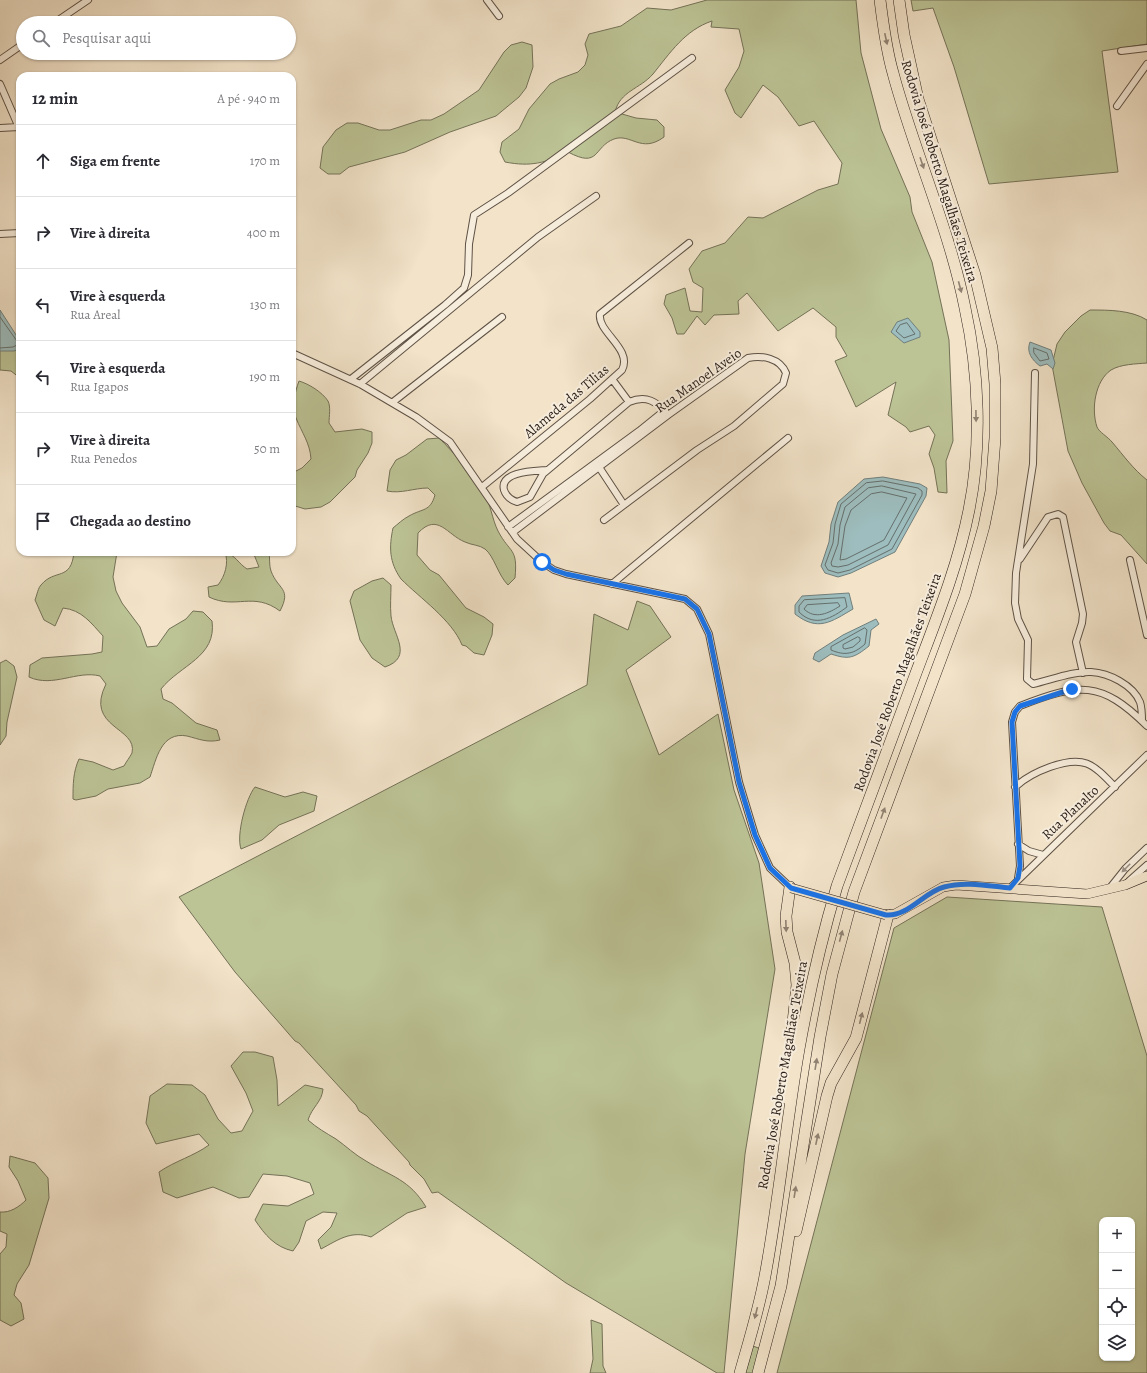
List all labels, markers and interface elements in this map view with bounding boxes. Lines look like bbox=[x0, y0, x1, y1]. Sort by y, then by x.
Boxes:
search box bbox=[16, 16, 296, 60]
icon: search bbox=[30, 27, 52, 49]
text: Pesquisar aqui bbox=[62, 28, 151, 48]
one-way arrow bbox=[883, 32, 889, 45]
street label: Rodovia José Roberto Magalhães Teixeira bbox=[897, 58, 983, 285]
text: 12 min bbox=[32, 87, 78, 110]
text: A pé · 940 m bbox=[217, 90, 280, 107]
icon: ahead bbox=[32, 150, 54, 172]
text: Siga em frente bbox=[70, 151, 160, 171]
text: 170 m bbox=[250, 152, 280, 169]
one-way arrow bbox=[919, 158, 925, 170]
icon: right bbox=[32, 222, 54, 244]
text: Vire à direita bbox=[70, 223, 150, 243]
text: 400 m bbox=[247, 224, 280, 241]
one-way arrow bbox=[957, 282, 963, 294]
text: Vire à esquerda bbox=[70, 286, 166, 306]
icon: left bbox=[32, 294, 54, 316]
text: 130 m bbox=[250, 296, 280, 313]
text: Rua Areal bbox=[70, 306, 120, 323]
street label: Rua Manoel Aveio bbox=[651, 344, 745, 417]
text: Vire à esquerda bbox=[70, 358, 166, 378]
street label: Alameda das Tilias bbox=[519, 360, 613, 443]
icon: left bbox=[32, 366, 54, 388]
text: 190 m bbox=[249, 368, 280, 385]
text: Rua Igapos bbox=[70, 378, 129, 395]
one-way arrow bbox=[973, 410, 979, 423]
text: Vire à direita bbox=[70, 430, 150, 450]
icon: right bbox=[32, 438, 54, 460]
text: 50 m bbox=[254, 440, 280, 457]
text: Rua Penedos bbox=[70, 450, 137, 467]
icon: arrive bbox=[32, 510, 54, 532]
text: Chegada ao destino bbox=[70, 511, 191, 531]
route start bbox=[533, 553, 551, 571]
street label: Rodovia José Roberto Magalhães Teixeira bbox=[849, 570, 946, 794]
route end bbox=[1063, 680, 1081, 698]
street label: Rua Planalto bbox=[1038, 781, 1103, 844]
one-way arrow bbox=[881, 807, 887, 819]
one-way arrow bbox=[1121, 863, 1131, 873]
one-way arrow bbox=[783, 920, 790, 932]
one-way arrow bbox=[838, 930, 844, 942]
street label: Rodovia José Roberto Magalhães Teixeira bbox=[753, 959, 812, 1191]
one-way arrow bbox=[859, 1012, 865, 1024]
one-way arrow bbox=[813, 1057, 819, 1070]
one-way arrow bbox=[814, 1133, 820, 1145]
one-way arrow bbox=[792, 1186, 798, 1198]
map controls bbox=[1099, 1217, 1135, 1361]
button: + bbox=[1099, 1217, 1135, 1253]
button: − bbox=[1099, 1253, 1135, 1289]
button: locate bbox=[1099, 1289, 1135, 1325]
one-way arrow bbox=[753, 1307, 759, 1319]
button: layers bbox=[1099, 1325, 1135, 1361]

